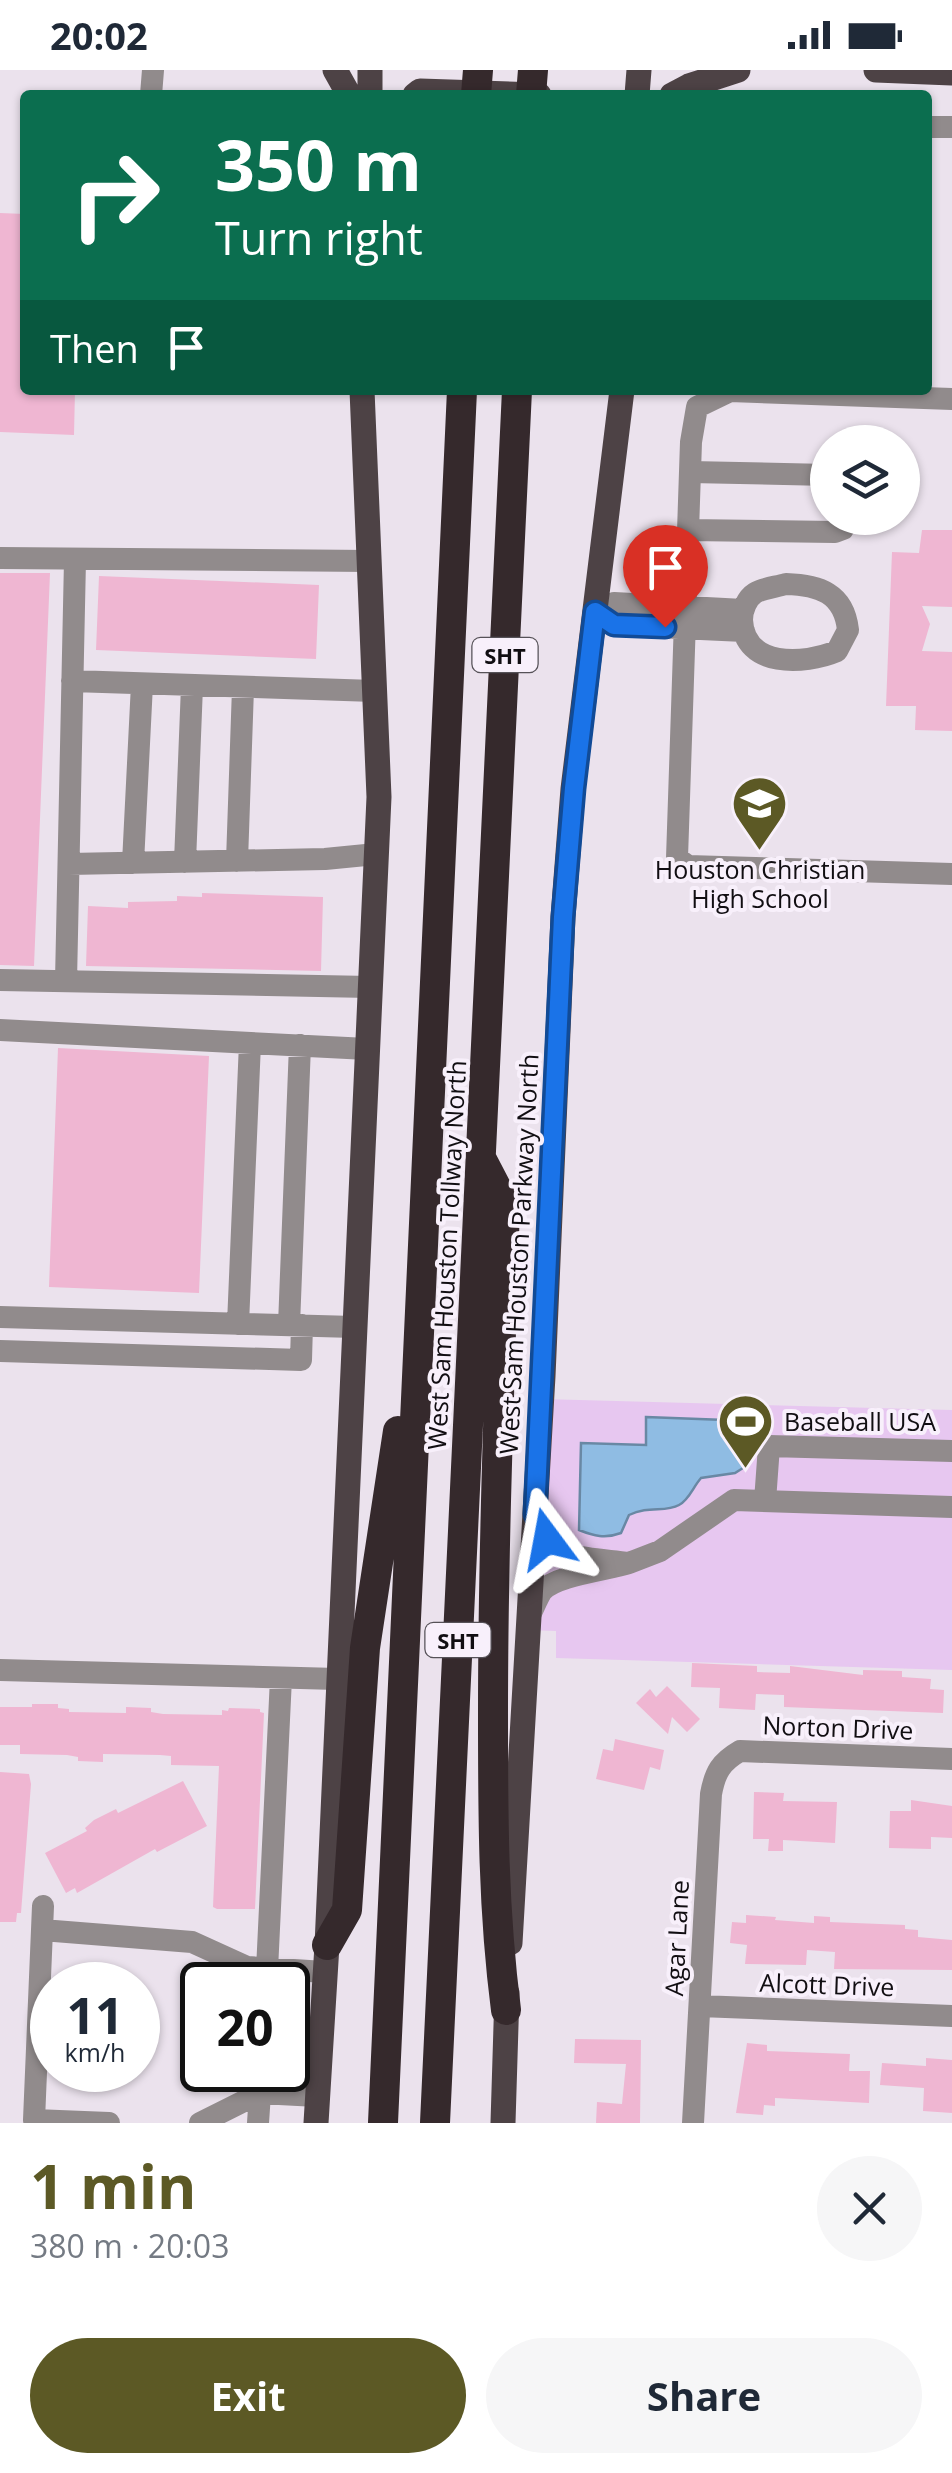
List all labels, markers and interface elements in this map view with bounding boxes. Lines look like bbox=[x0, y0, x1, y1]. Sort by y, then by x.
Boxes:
text: 20:02 bbox=[50, 9, 148, 61]
text: 350 m bbox=[215, 116, 422, 212]
icon: right bbox=[50, 130, 180, 260]
text: Turn right bbox=[215, 207, 423, 268]
icon: arrive bbox=[159, 320, 214, 375]
text: Then bbox=[50, 322, 139, 374]
map controls bbox=[810, 425, 920, 535]
button: layers bbox=[810, 425, 920, 535]
pin bbox=[623, 525, 708, 628]
icon: arrive bbox=[638, 540, 693, 595]
road number: SHT bbox=[472, 638, 538, 672]
school or university icon: Houston Christian High School bbox=[730, 774, 790, 853]
place label: Houston Christian High School bbox=[655, 852, 865, 915]
street label: West Sam Houston Parkway North bbox=[491, 1053, 545, 1455]
street label: West Sam Houston Tollway North bbox=[419, 1059, 473, 1451]
sports icon: Baseball USA bbox=[715, 1391, 775, 1470]
place label: Baseball USA bbox=[784, 1404, 936, 1438]
position arrow bbox=[495, 1487, 599, 1591]
road number: SHT bbox=[426, 1623, 490, 1657]
street label: Norton Drive bbox=[762, 1707, 914, 1747]
street label: Agar Lane bbox=[656, 1879, 696, 1997]
speed limit sign: 20 bbox=[180, 1962, 310, 2092]
street label: Alcott Drive bbox=[759, 1965, 895, 2003]
text: 11 bbox=[66, 1981, 124, 2049]
text: km/h bbox=[65, 2035, 125, 2069]
text: 1 min bbox=[30, 2145, 197, 2227]
button: close bbox=[817, 2156, 922, 2261]
text: 380 m · 20:03 bbox=[30, 2224, 229, 2267]
button: Exit bbox=[30, 2338, 466, 2453]
button: Share bbox=[486, 2338, 922, 2453]

